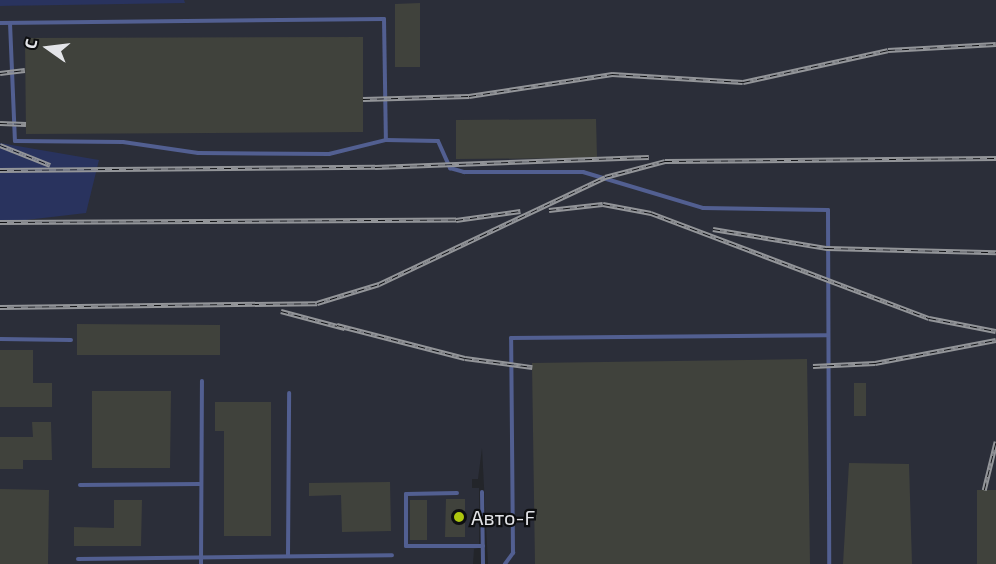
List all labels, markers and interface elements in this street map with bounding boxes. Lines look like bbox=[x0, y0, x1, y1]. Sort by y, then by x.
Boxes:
north arrow bbox=[18, 18, 78, 78]
text: С bbox=[20, 37, 40, 50]
place label: Авто-F bbox=[471, 505, 535, 529]
marker: Авто-F bbox=[452, 510, 466, 524]

